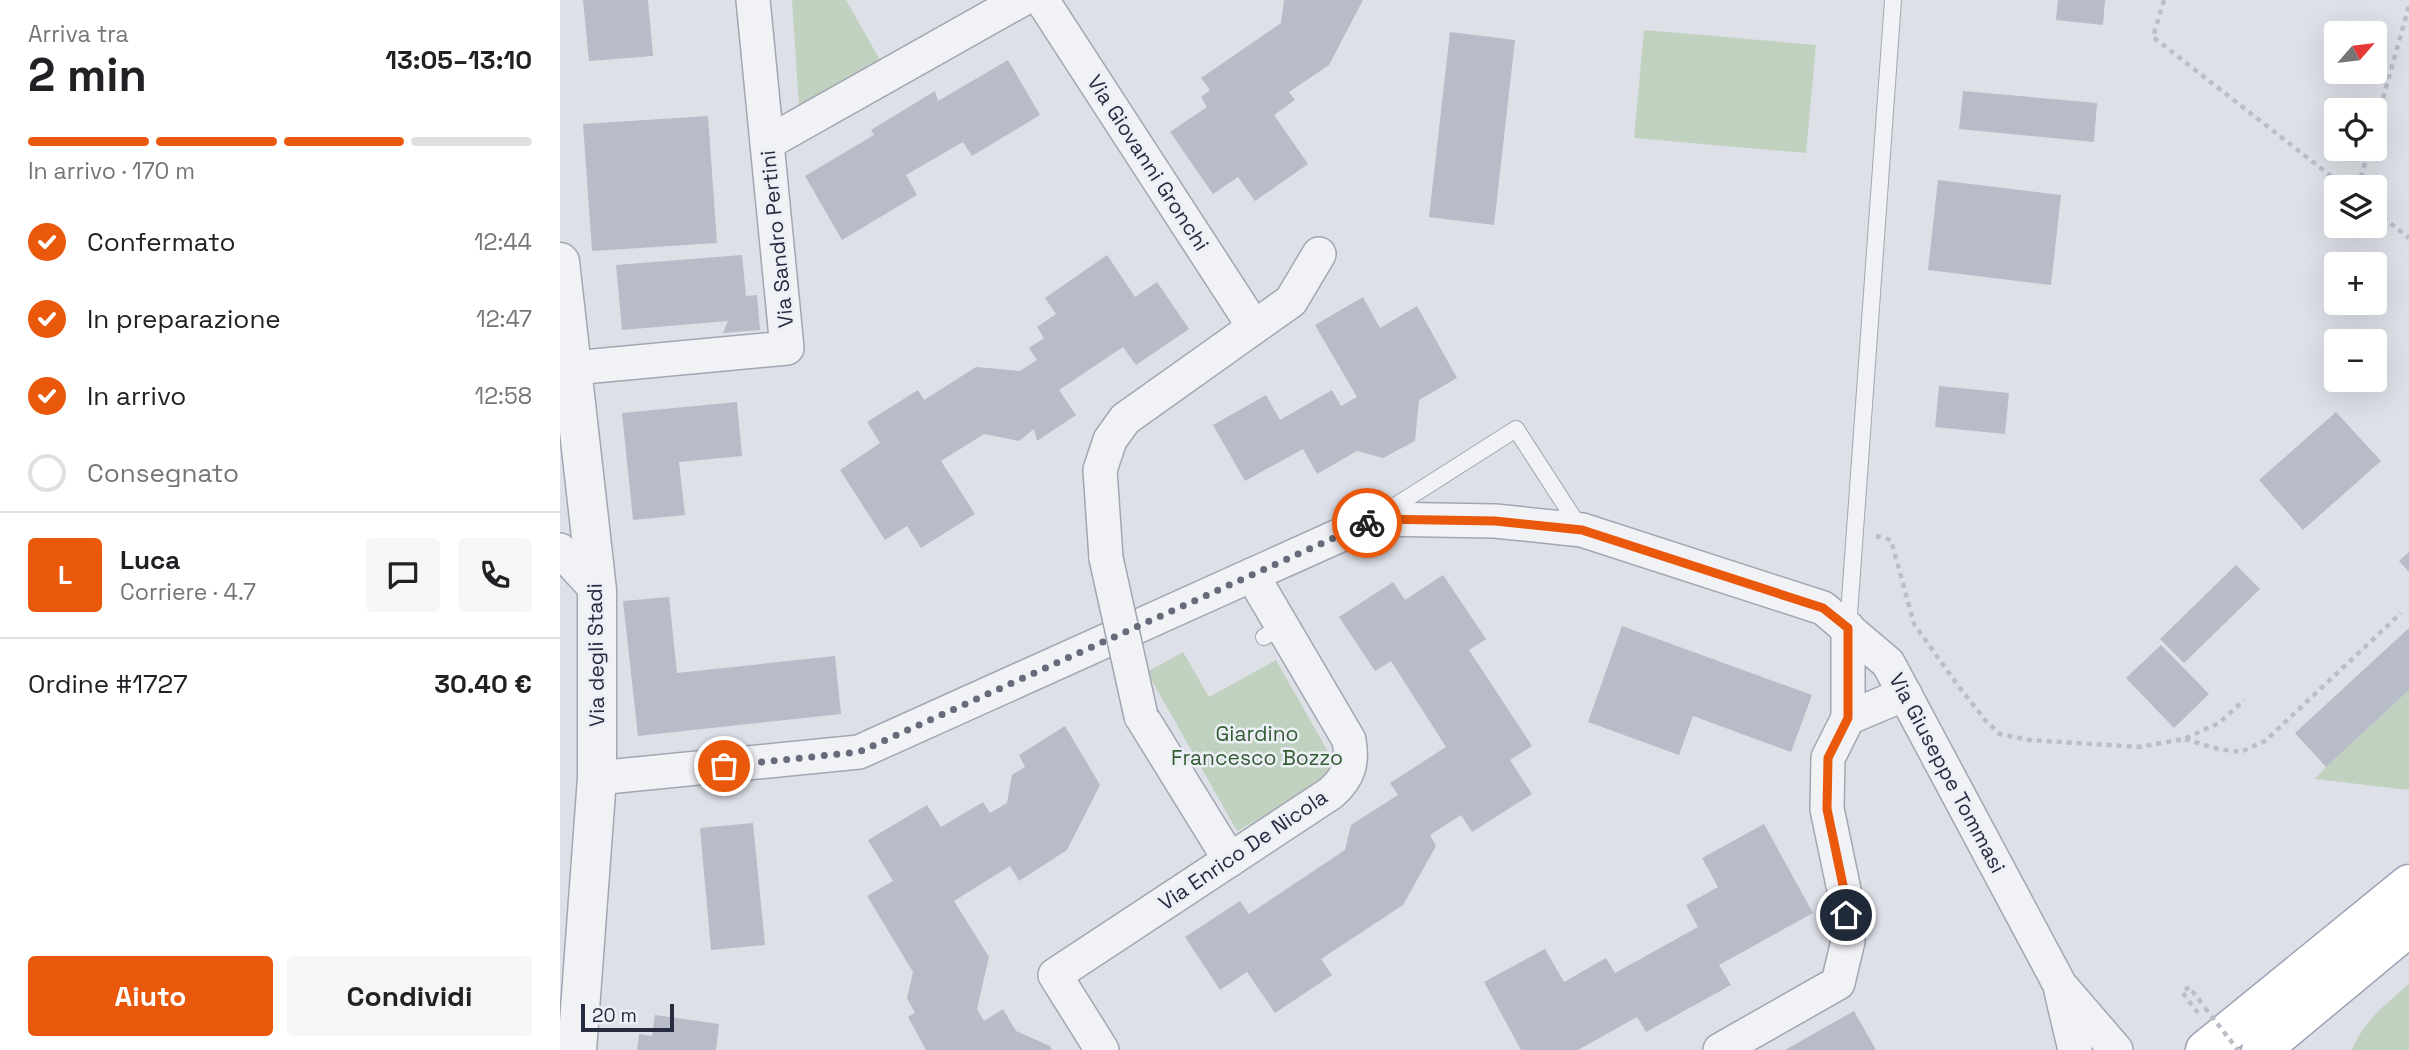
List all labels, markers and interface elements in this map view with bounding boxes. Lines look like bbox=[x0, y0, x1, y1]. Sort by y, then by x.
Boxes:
text: Arriva tra bbox=[28, 19, 129, 49]
north arrow bbox=[2324, 21, 2387, 84]
map controls bbox=[2324, 21, 2387, 392]
text: 13:05–13:10 bbox=[385, 43, 532, 77]
text: 2 min bbox=[28, 46, 147, 104]
street label: Via Giovanni Gronchi bbox=[1081, 70, 1215, 256]
button: locate bbox=[2324, 98, 2387, 161]
street label: Via Sandro Pertini bbox=[754, 149, 799, 329]
text: In arrivo · 170 m bbox=[28, 156, 195, 186]
button: layers bbox=[2324, 175, 2387, 238]
icon: check bbox=[28, 223, 66, 261]
text: Confermato bbox=[87, 225, 235, 259]
text: 12:44 bbox=[474, 227, 532, 257]
button: + bbox=[2324, 252, 2387, 315]
icon: check bbox=[28, 300, 66, 338]
text: In preparazione bbox=[87, 302, 281, 336]
text: 12:47 bbox=[476, 304, 532, 334]
button: − bbox=[2324, 329, 2387, 392]
icon: check bbox=[28, 377, 66, 415]
text: In arrivo bbox=[87, 379, 186, 413]
text: 12:58 bbox=[475, 381, 532, 411]
text: Consegnato bbox=[87, 456, 239, 490]
courier bbox=[1332, 488, 1402, 558]
icon: bike bbox=[1348, 504, 1386, 542]
button: chat bbox=[366, 538, 440, 612]
button: phone bbox=[458, 538, 532, 612]
text: Luca bbox=[120, 543, 180, 577]
text: L bbox=[58, 558, 72, 592]
text: Corriere · 4.7 bbox=[120, 577, 256, 607]
street label: Via degli Stadi bbox=[581, 583, 610, 727]
text: Ordine #1727 bbox=[28, 667, 188, 701]
text: 30.40 € bbox=[434, 667, 532, 701]
street label: Via Giuseppe Tommasi bbox=[1883, 668, 2012, 877]
park label: Giardino Francesco Bozzo bbox=[1171, 720, 1343, 771]
pin bbox=[694, 736, 754, 796]
icon: bag bbox=[705, 747, 743, 785]
street label: Via Enrico De Nicola bbox=[1153, 783, 1332, 916]
pin bbox=[1816, 885, 1876, 945]
icon: home bbox=[1827, 896, 1865, 934]
button: Aiuto bbox=[28, 956, 273, 1036]
button: Condividi bbox=[287, 956, 532, 1036]
scale bar bbox=[581, 1001, 674, 1033]
text: 20 m bbox=[592, 1003, 637, 1028]

